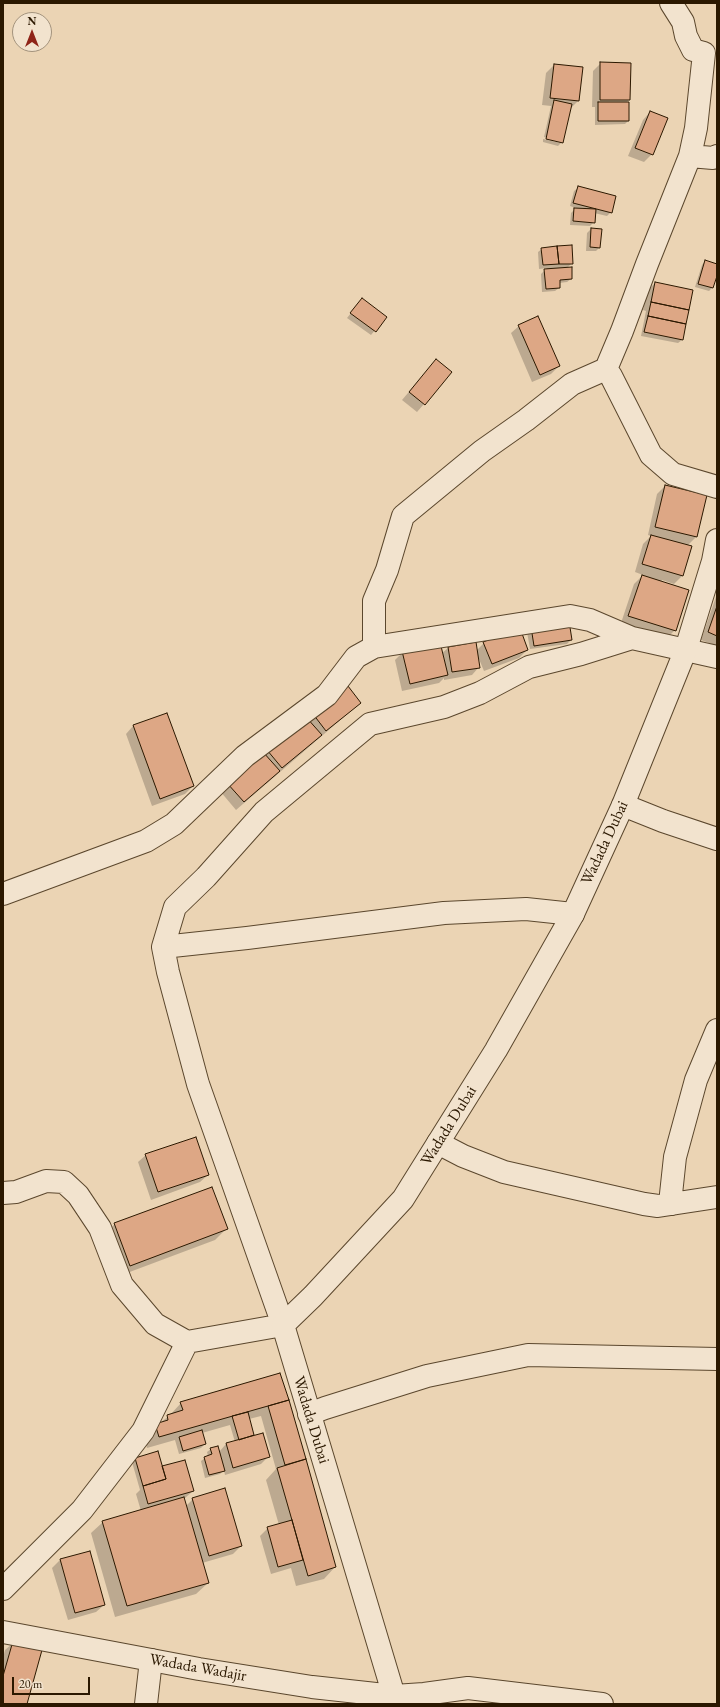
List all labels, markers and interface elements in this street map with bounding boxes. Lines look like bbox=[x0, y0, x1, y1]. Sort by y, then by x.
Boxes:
north arrow bbox=[12, 12, 52, 52]
text: N bbox=[28, 14, 36, 28]
street label: Wadada Dubai bbox=[577, 798, 633, 888]
street label: Wadada Dubai bbox=[417, 1083, 481, 1169]
street label: Wadada Dubai bbox=[289, 1374, 333, 1466]
street label: Wadada Wadajir bbox=[148, 1650, 248, 1686]
scale bar bbox=[14, 1669, 92, 1695]
text: 20 m bbox=[19, 1676, 42, 1692]

